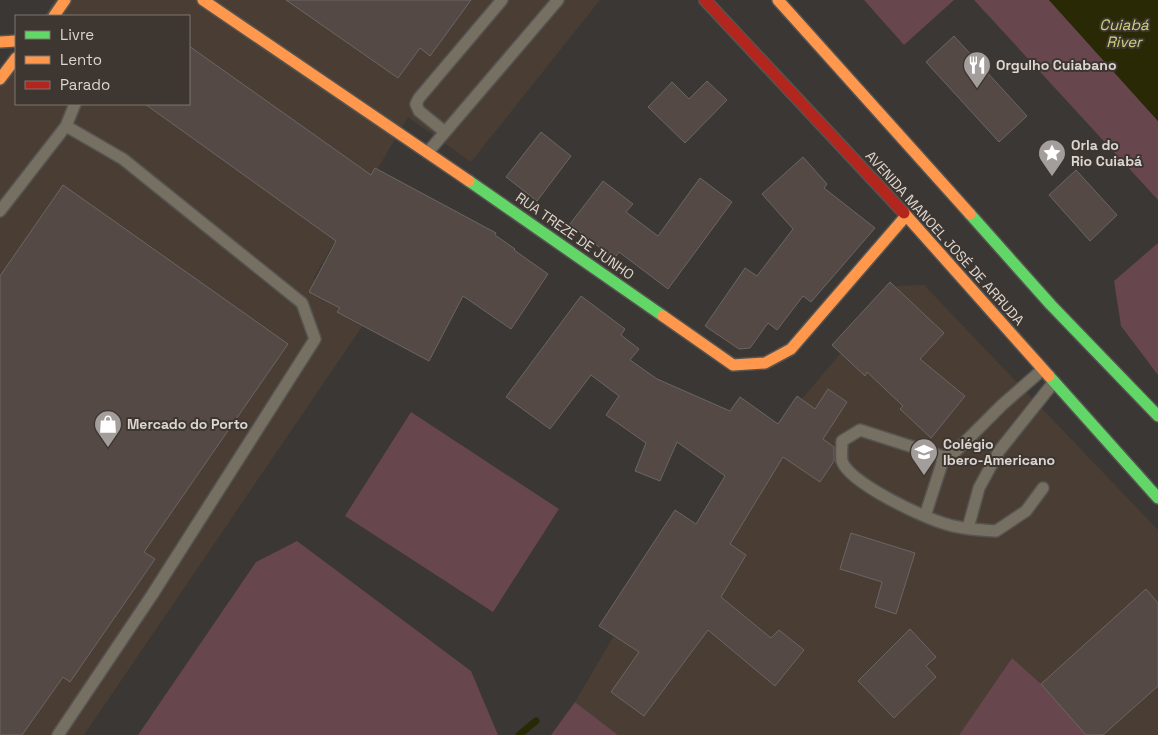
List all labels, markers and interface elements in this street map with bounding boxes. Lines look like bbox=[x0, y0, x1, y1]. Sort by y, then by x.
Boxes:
legend bbox=[15, 15, 190, 105]
water label: Cuiabá River bbox=[1099, 15, 1149, 51]
text: Livre bbox=[60, 25, 94, 44]
text: Lento bbox=[60, 50, 102, 69]
restaurant icon: Orgulho Cuiabano bbox=[962, 50, 992, 89]
place label: Orgulho Cuiabano bbox=[996, 56, 1116, 74]
text: Parado bbox=[60, 75, 110, 94]
place label: Orla do Rio Cuiabá bbox=[1071, 136, 1142, 170]
place icon: Orla do Rio Cuiabá bbox=[1037, 138, 1067, 177]
street label: AVENIDA MANOEL JOSÉ DE ARRUDA bbox=[862, 147, 1028, 329]
street label: RUA TREZE DE JUNHO bbox=[512, 188, 638, 284]
shop icon: Mercado do Porto bbox=[93, 409, 123, 448]
place label: Mercado do Porto bbox=[127, 415, 248, 433]
place label: Colégio Ibero-Americano bbox=[943, 435, 1055, 469]
school or university icon: Colégio Ibero-Americano bbox=[909, 437, 939, 476]

